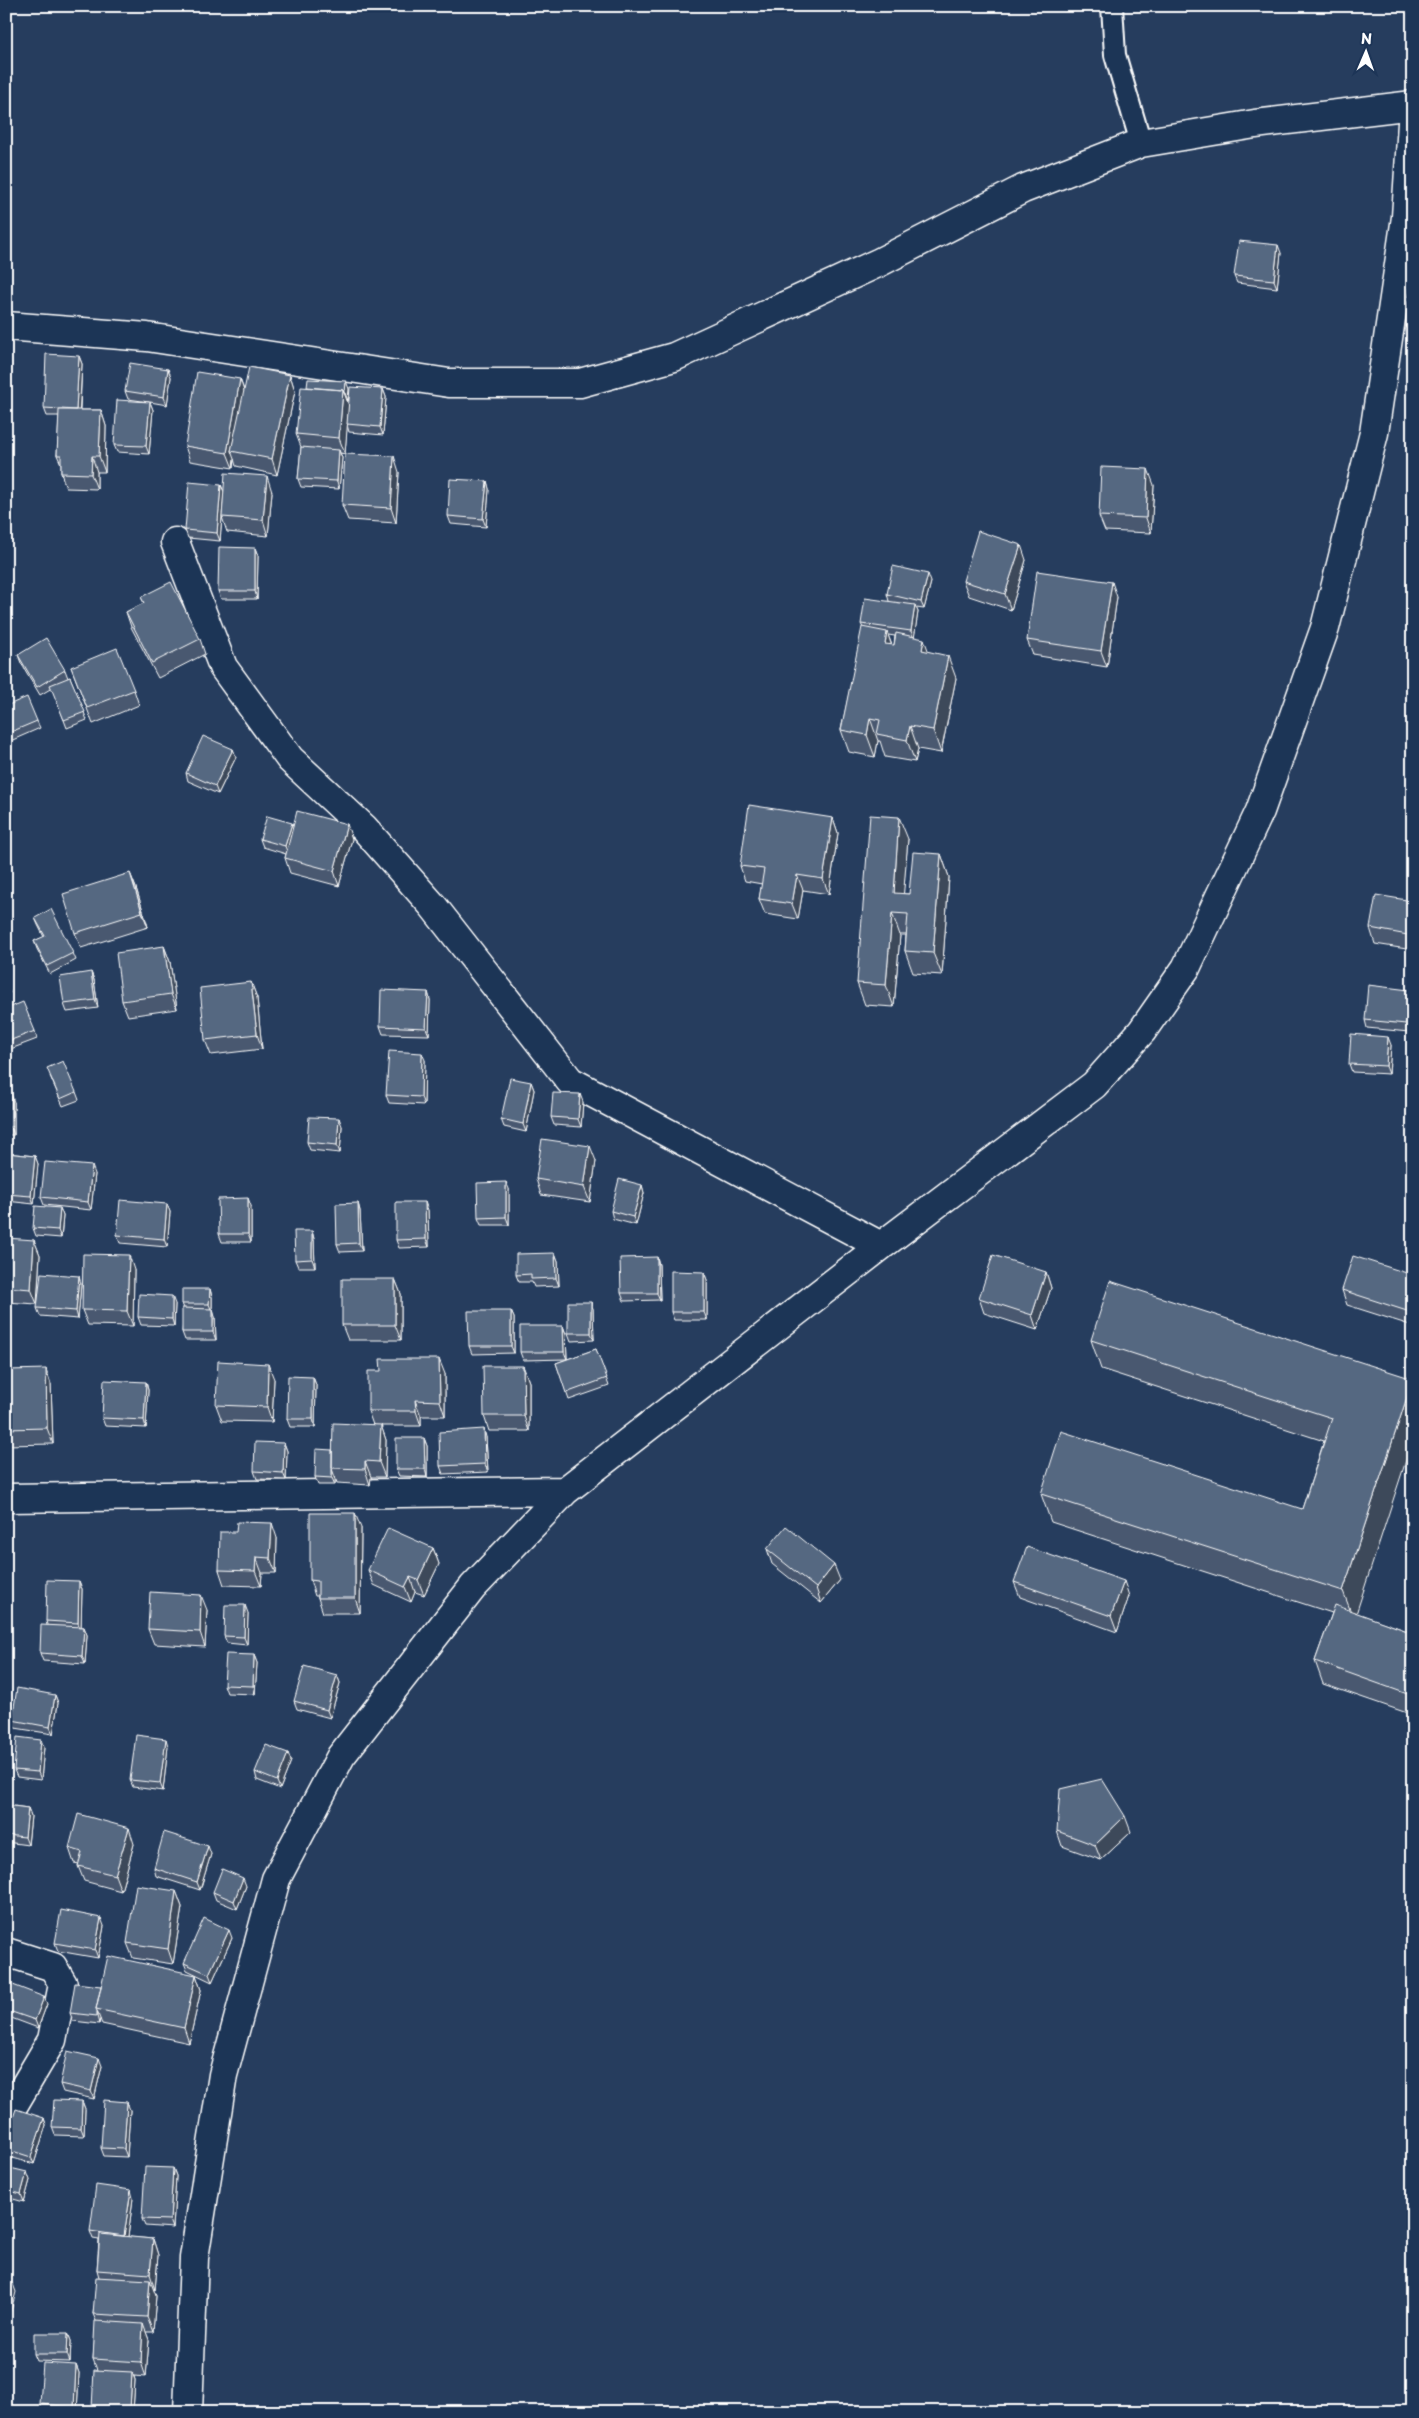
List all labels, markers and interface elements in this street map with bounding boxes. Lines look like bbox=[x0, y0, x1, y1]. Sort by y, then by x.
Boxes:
north arrow bbox=[1342, 28, 1392, 78]
text: N bbox=[1361, 28, 1372, 49]

